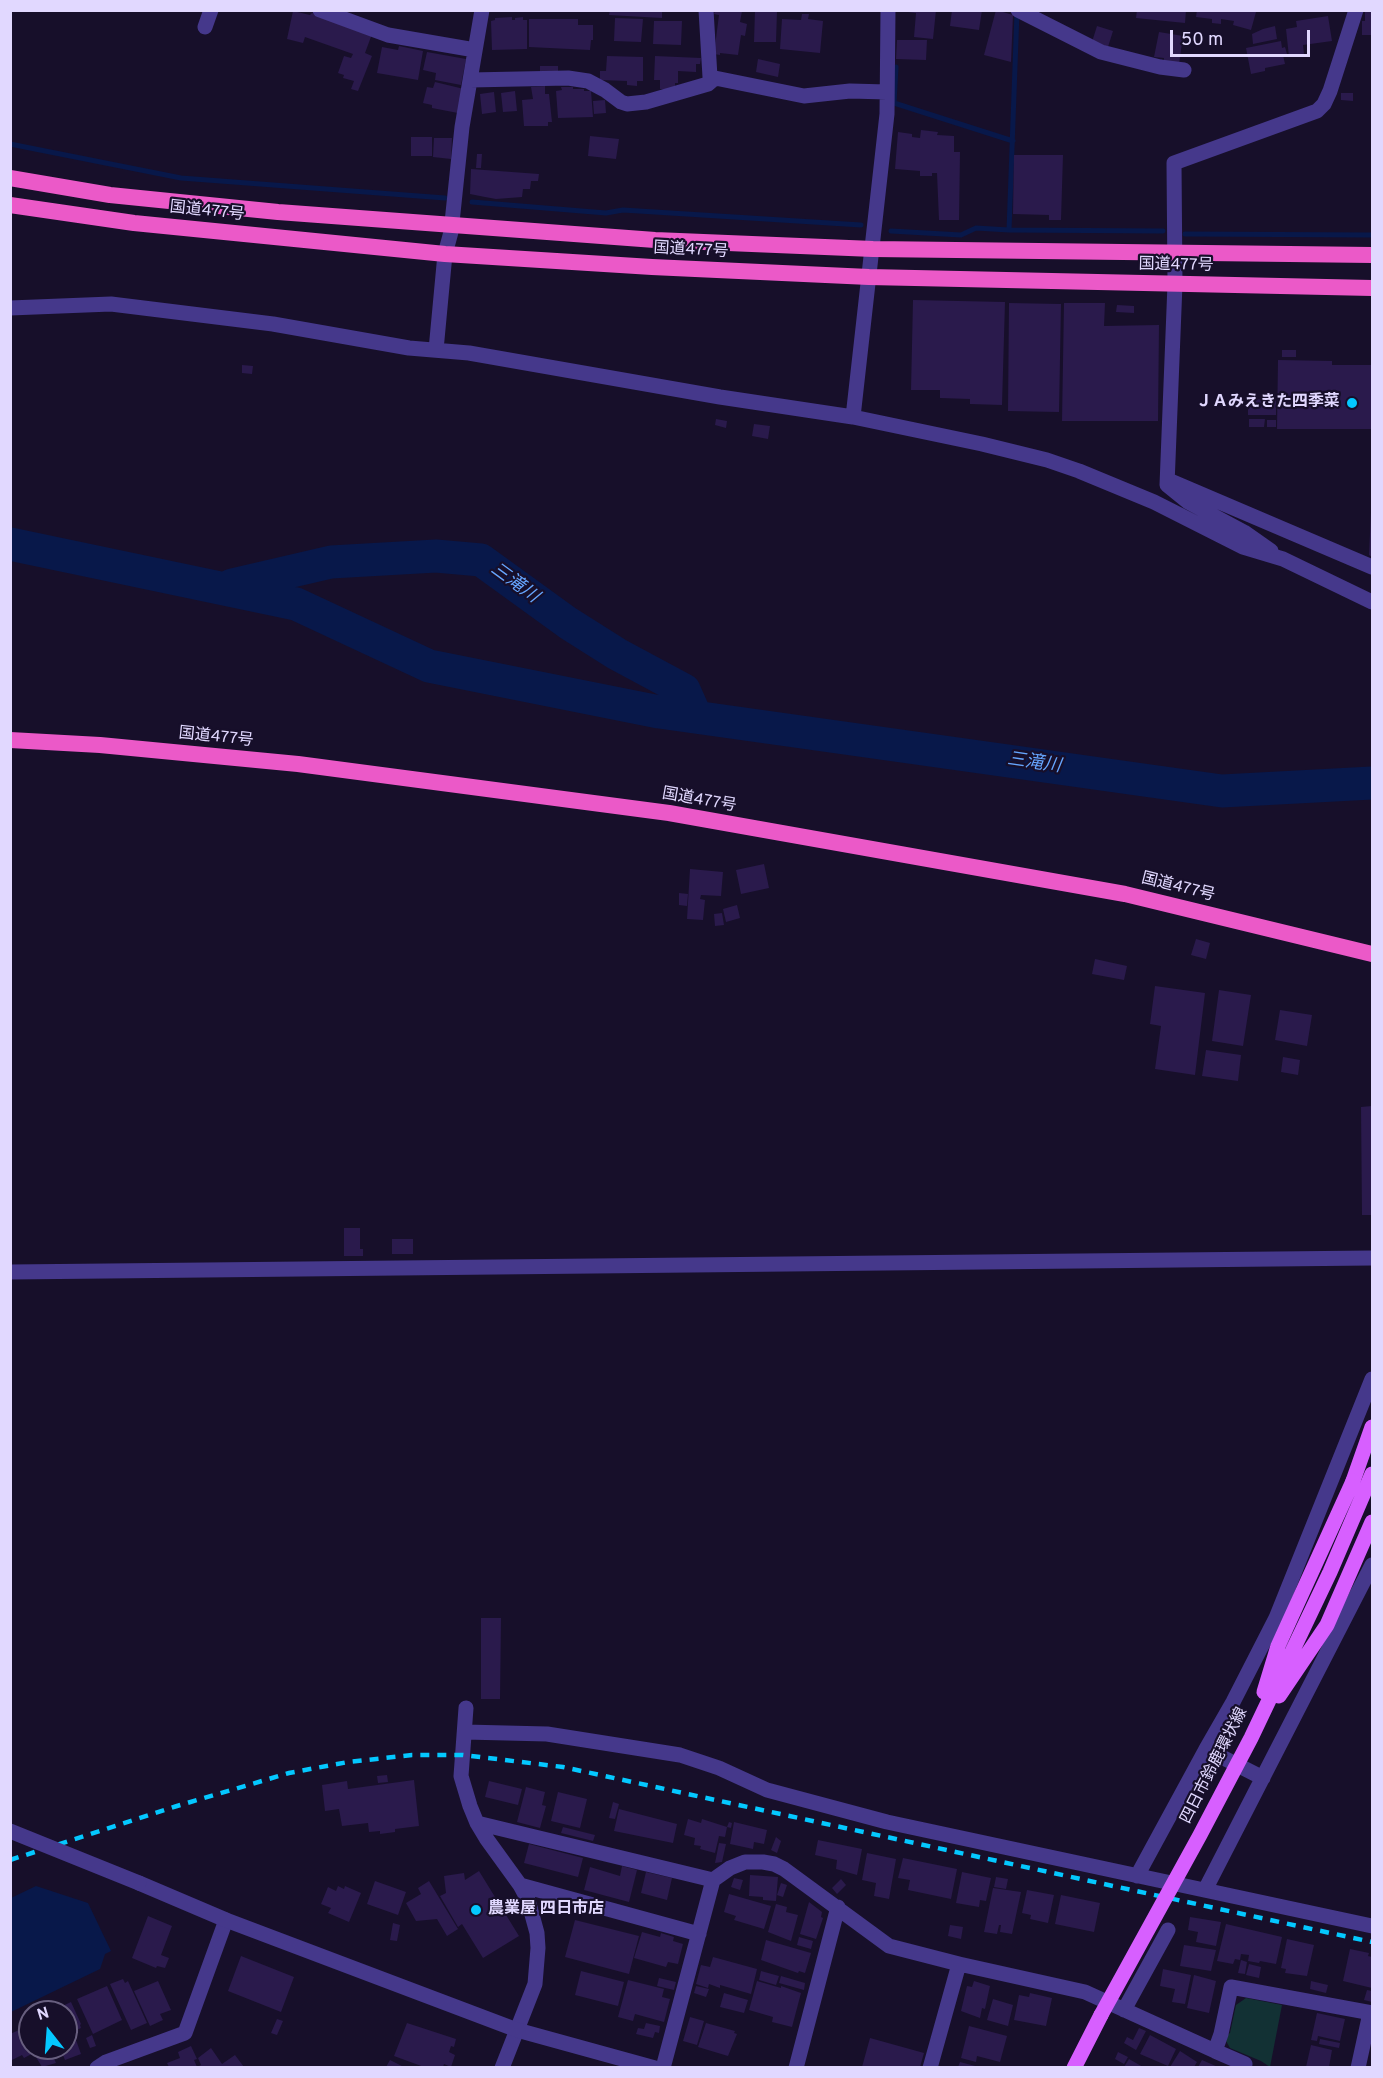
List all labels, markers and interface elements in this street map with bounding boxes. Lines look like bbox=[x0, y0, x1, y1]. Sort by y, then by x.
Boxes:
scale bar bbox=[1173, 18, 1312, 56]
text: 50 m bbox=[1181, 29, 1223, 52]
street label: 国道477号 bbox=[169, 199, 245, 225]
street label: 国道477号 bbox=[653, 239, 729, 263]
street label: 国道477号 bbox=[1138, 256, 1214, 276]
place label: ＪＡみえきた四季菜 bbox=[1196, 393, 1340, 413]
marker: ＪＡみえきた四季菜 bbox=[1345, 396, 1359, 410]
water label: 三滝川 bbox=[486, 559, 542, 609]
street label: 国道477号 bbox=[178, 725, 254, 751]
water label: 三滝川 bbox=[1006, 750, 1062, 778]
street label: 国道477号 bbox=[660, 785, 738, 817]
street label: 国道477号 bbox=[1139, 870, 1217, 906]
street label: 四日市鈴鹿環状線 bbox=[1177, 1705, 1253, 1827]
place label: 農業屋 四日市店 bbox=[488, 1900, 604, 1920]
marker: 農業屋 四日市店 bbox=[469, 1903, 483, 1917]
north arrow bbox=[18, 2000, 78, 2060]
text: N bbox=[35, 2003, 52, 2026]

